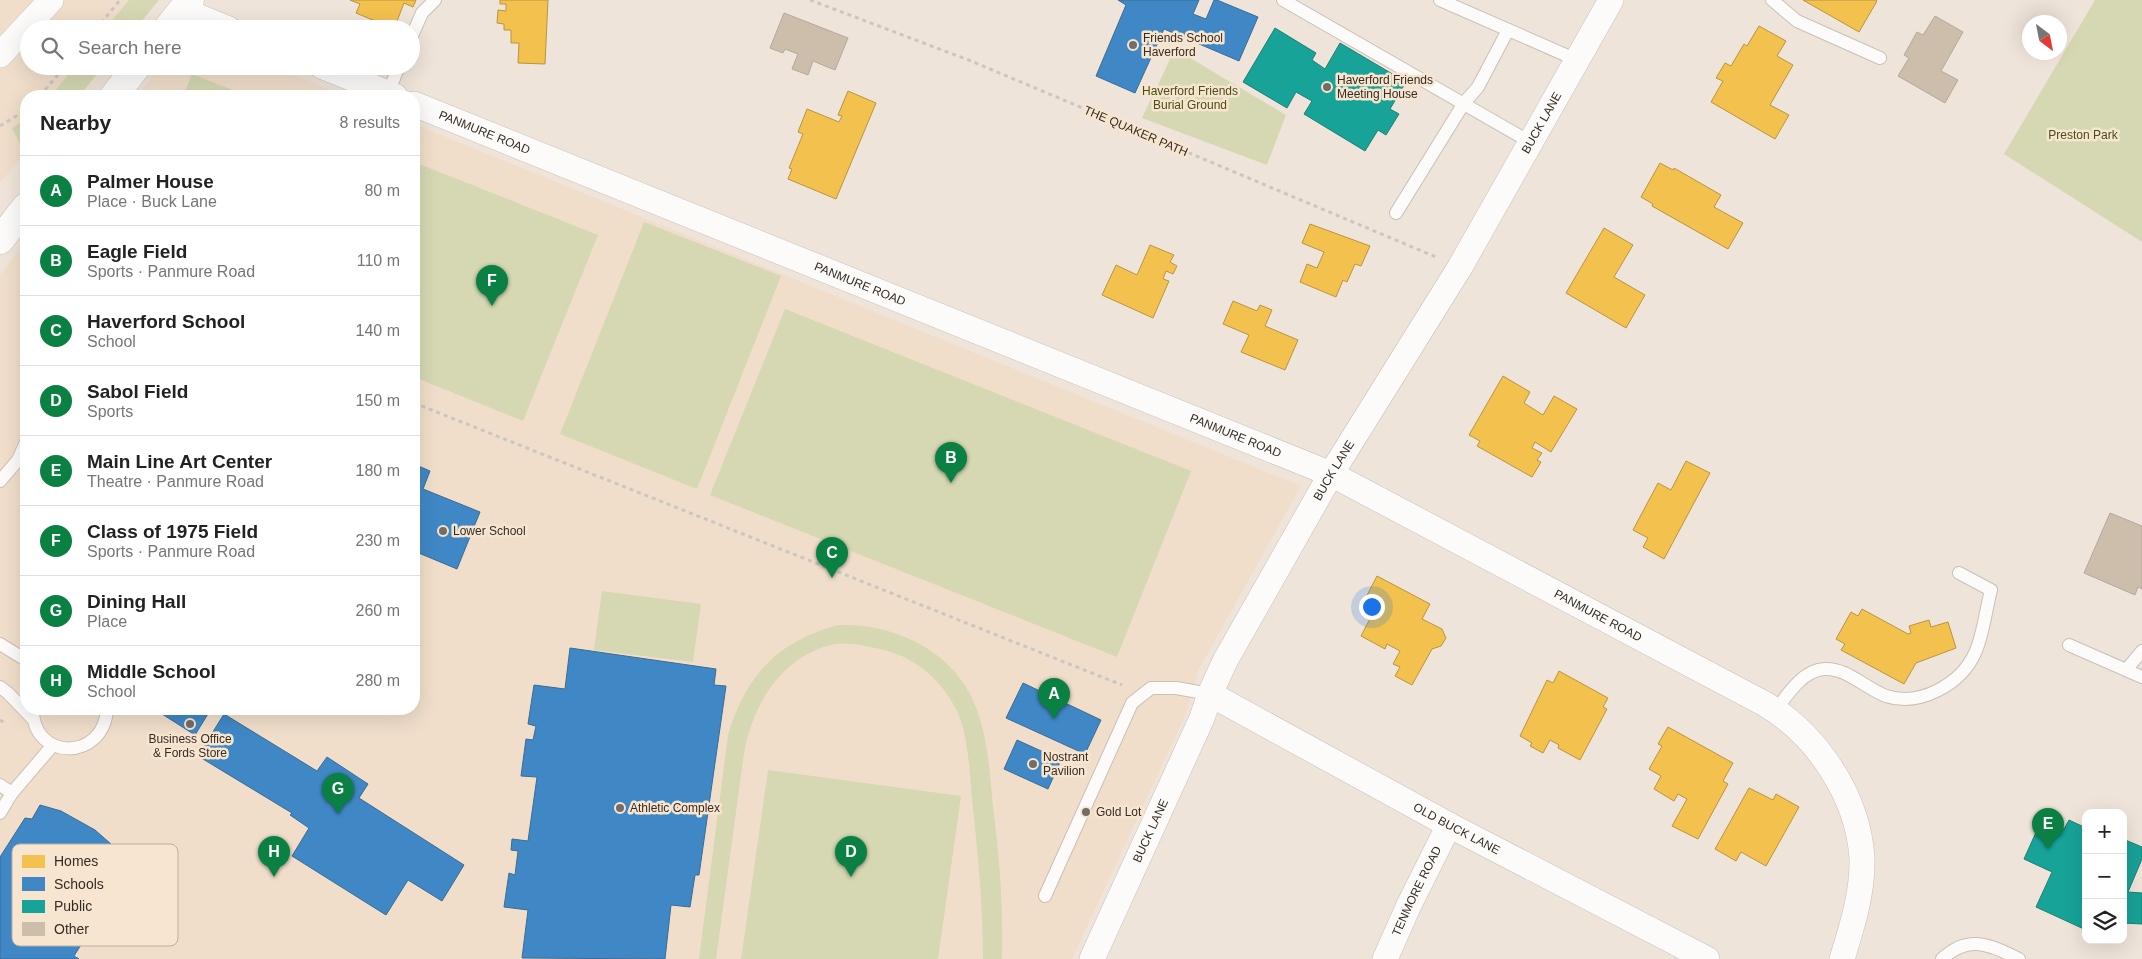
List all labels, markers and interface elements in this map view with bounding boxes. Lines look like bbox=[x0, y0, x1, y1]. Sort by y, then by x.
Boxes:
north arrow bbox=[2022, 15, 2067, 60]
search box bbox=[20, 20, 420, 75]
place label: Friends School Haverford bbox=[1143, 31, 1223, 59]
icon: search bbox=[38, 34, 66, 62]
text: Search here bbox=[78, 37, 182, 58]
marker: Friends School Haverford bbox=[1127, 39, 1139, 51]
place label: Haverford Friends Meeting House bbox=[1337, 73, 1433, 101]
marker: Haverford Friends Meeting House bbox=[1321, 81, 1333, 93]
park label: Haverford Friends Burial Ground bbox=[1142, 84, 1238, 112]
street label: BUCK LANE bbox=[1519, 90, 1564, 156]
street label: THE QUAKER PATH bbox=[1082, 103, 1190, 159]
street label: PANMURE ROAD bbox=[437, 108, 532, 157]
text: Nearby bbox=[40, 111, 111, 134]
text: 8 results bbox=[340, 114, 400, 131]
park label: Preston Park bbox=[2048, 128, 2119, 142]
text: Palmer House bbox=[87, 171, 214, 192]
text: A bbox=[50, 182, 62, 199]
text: 80 m bbox=[364, 182, 400, 199]
text: Place · Buck Lane bbox=[87, 193, 217, 210]
text: Eagle Field bbox=[87, 241, 187, 262]
text: B bbox=[50, 252, 62, 269]
text: 110 m bbox=[357, 252, 400, 269]
street label: PANMURE ROAD bbox=[812, 259, 908, 309]
text: Sports · Panmure Road bbox=[87, 263, 255, 280]
pin: F bbox=[476, 265, 508, 306]
text: Haverford School bbox=[87, 311, 245, 332]
text: C bbox=[50, 322, 62, 339]
text: 140 m bbox=[356, 322, 400, 339]
text: School bbox=[87, 333, 136, 350]
text: Sabol Field bbox=[87, 381, 188, 402]
text: D bbox=[50, 392, 62, 409]
text: 150 m bbox=[356, 392, 400, 409]
text: Sports bbox=[87, 403, 133, 420]
street label: PANMURE ROAD bbox=[1188, 411, 1284, 460]
street label: BUCK LANE bbox=[1310, 438, 1357, 503]
pin: B bbox=[935, 442, 967, 483]
text: Main Line Art Center bbox=[87, 451, 272, 472]
text: E bbox=[51, 462, 61, 479]
text: 180 m bbox=[356, 462, 400, 479]
text: Theatre · Panmure Road bbox=[87, 473, 264, 490]
text: Class of 1975 Field bbox=[87, 521, 258, 542]
place label: Lower School bbox=[453, 524, 526, 538]
marker: Lower School bbox=[437, 525, 449, 537]
text: F bbox=[51, 532, 61, 549]
text: 230 m bbox=[356, 532, 400, 549]
pin: C bbox=[816, 537, 848, 578]
text: Sports · Panmure Road bbox=[87, 543, 255, 560]
street label: PANMURE ROAD bbox=[1552, 587, 1645, 645]
text: Dining Hall bbox=[87, 591, 186, 612]
your location bbox=[1359, 594, 1385, 620]
text: G bbox=[50, 602, 62, 619]
text: 260 m bbox=[356, 602, 400, 619]
text: Place bbox=[87, 613, 127, 630]
text: Middle School bbox=[87, 661, 216, 682]
text: H bbox=[50, 672, 62, 689]
text: 280 m bbox=[356, 672, 400, 689]
pin: A bbox=[1038, 678, 1070, 719]
text: School bbox=[87, 683, 136, 700]
marker: Business Office & Fords Store bbox=[184, 718, 196, 730]
place label: Business Office & Fords Store bbox=[148, 732, 232, 760]
place label: Nostrant Pavilion bbox=[1043, 750, 1089, 778]
marker: Nostrant Pavilion bbox=[1027, 758, 1039, 770]
pin: G bbox=[322, 773, 354, 814]
street label: BUCK LANE bbox=[1130, 797, 1171, 865]
street label: OLD BUCK LANE bbox=[1411, 800, 1502, 857]
place label: Athletic Complex bbox=[630, 801, 720, 815]
marker: Athletic Complex bbox=[614, 802, 626, 814]
place label: Gold Lot bbox=[1096, 805, 1142, 819]
marker: Gold Lot bbox=[1080, 806, 1092, 818]
pin: E bbox=[2032, 808, 2064, 849]
map controls bbox=[2082, 809, 2127, 944]
button: + bbox=[2082, 809, 2127, 854]
pin: H bbox=[258, 836, 290, 877]
pin: D bbox=[835, 836, 867, 877]
street label: TENMORE ROAD bbox=[1389, 843, 1444, 938]
legend bbox=[12, 844, 178, 946]
text: Homes bbox=[54, 853, 98, 869]
button: − bbox=[2082, 854, 2127, 899]
text: Schools bbox=[54, 876, 104, 892]
text: Public bbox=[54, 898, 92, 914]
button: layers bbox=[2082, 899, 2127, 944]
text: Other bbox=[54, 921, 89, 937]

